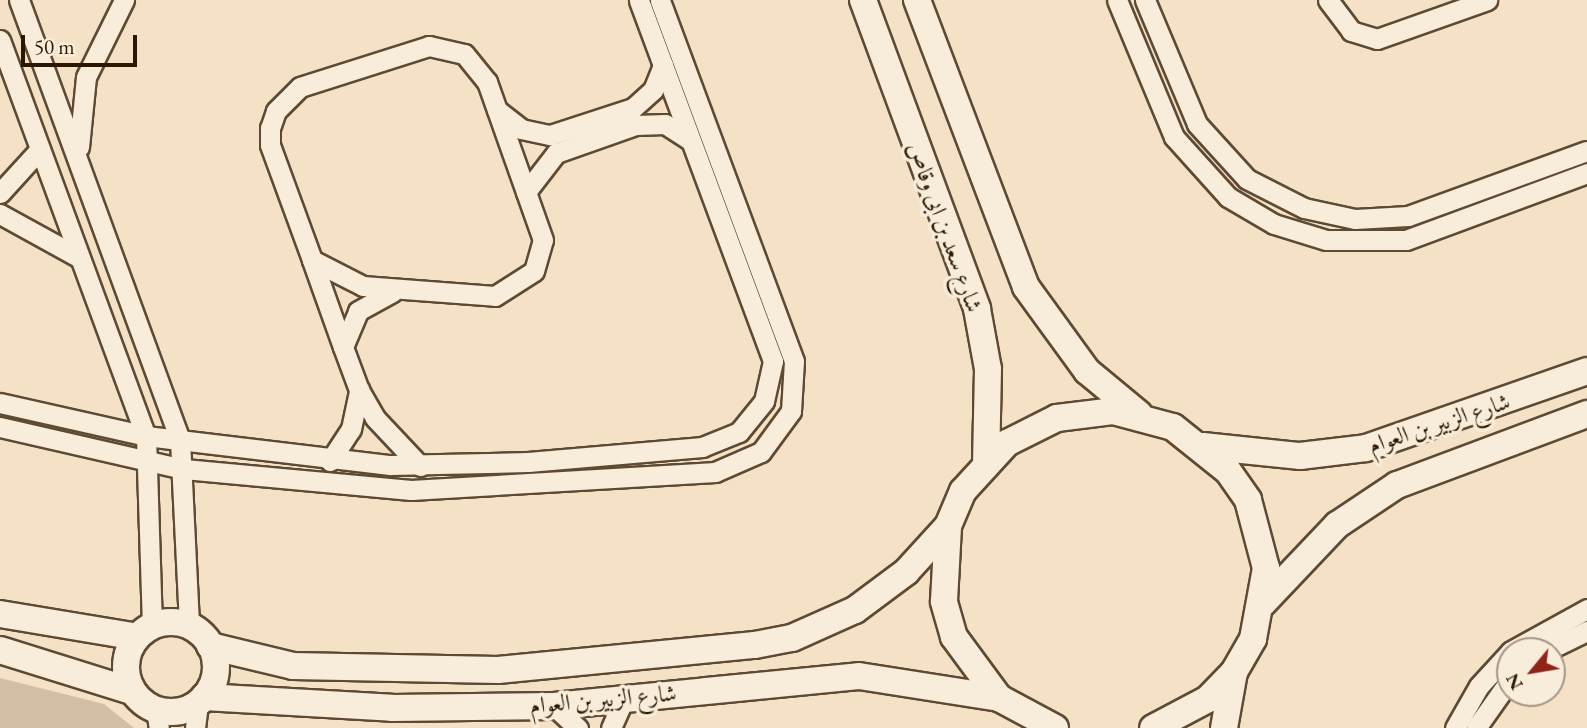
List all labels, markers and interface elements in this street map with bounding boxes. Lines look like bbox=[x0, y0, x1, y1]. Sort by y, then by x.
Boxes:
scale bar bbox=[24, 21, 140, 65]
text: 50 m bbox=[34, 33, 75, 60]
street label: شارع سعد بن ابى وقاص bbox=[901, 138, 989, 316]
street label: شارع الزبير بن العوام bbox=[1365, 387, 1513, 459]
north arrow bbox=[1496, 637, 1566, 707]
text: N bbox=[1499, 669, 1529, 695]
street label: شارع الزبير بن العوام bbox=[528, 679, 678, 719]

